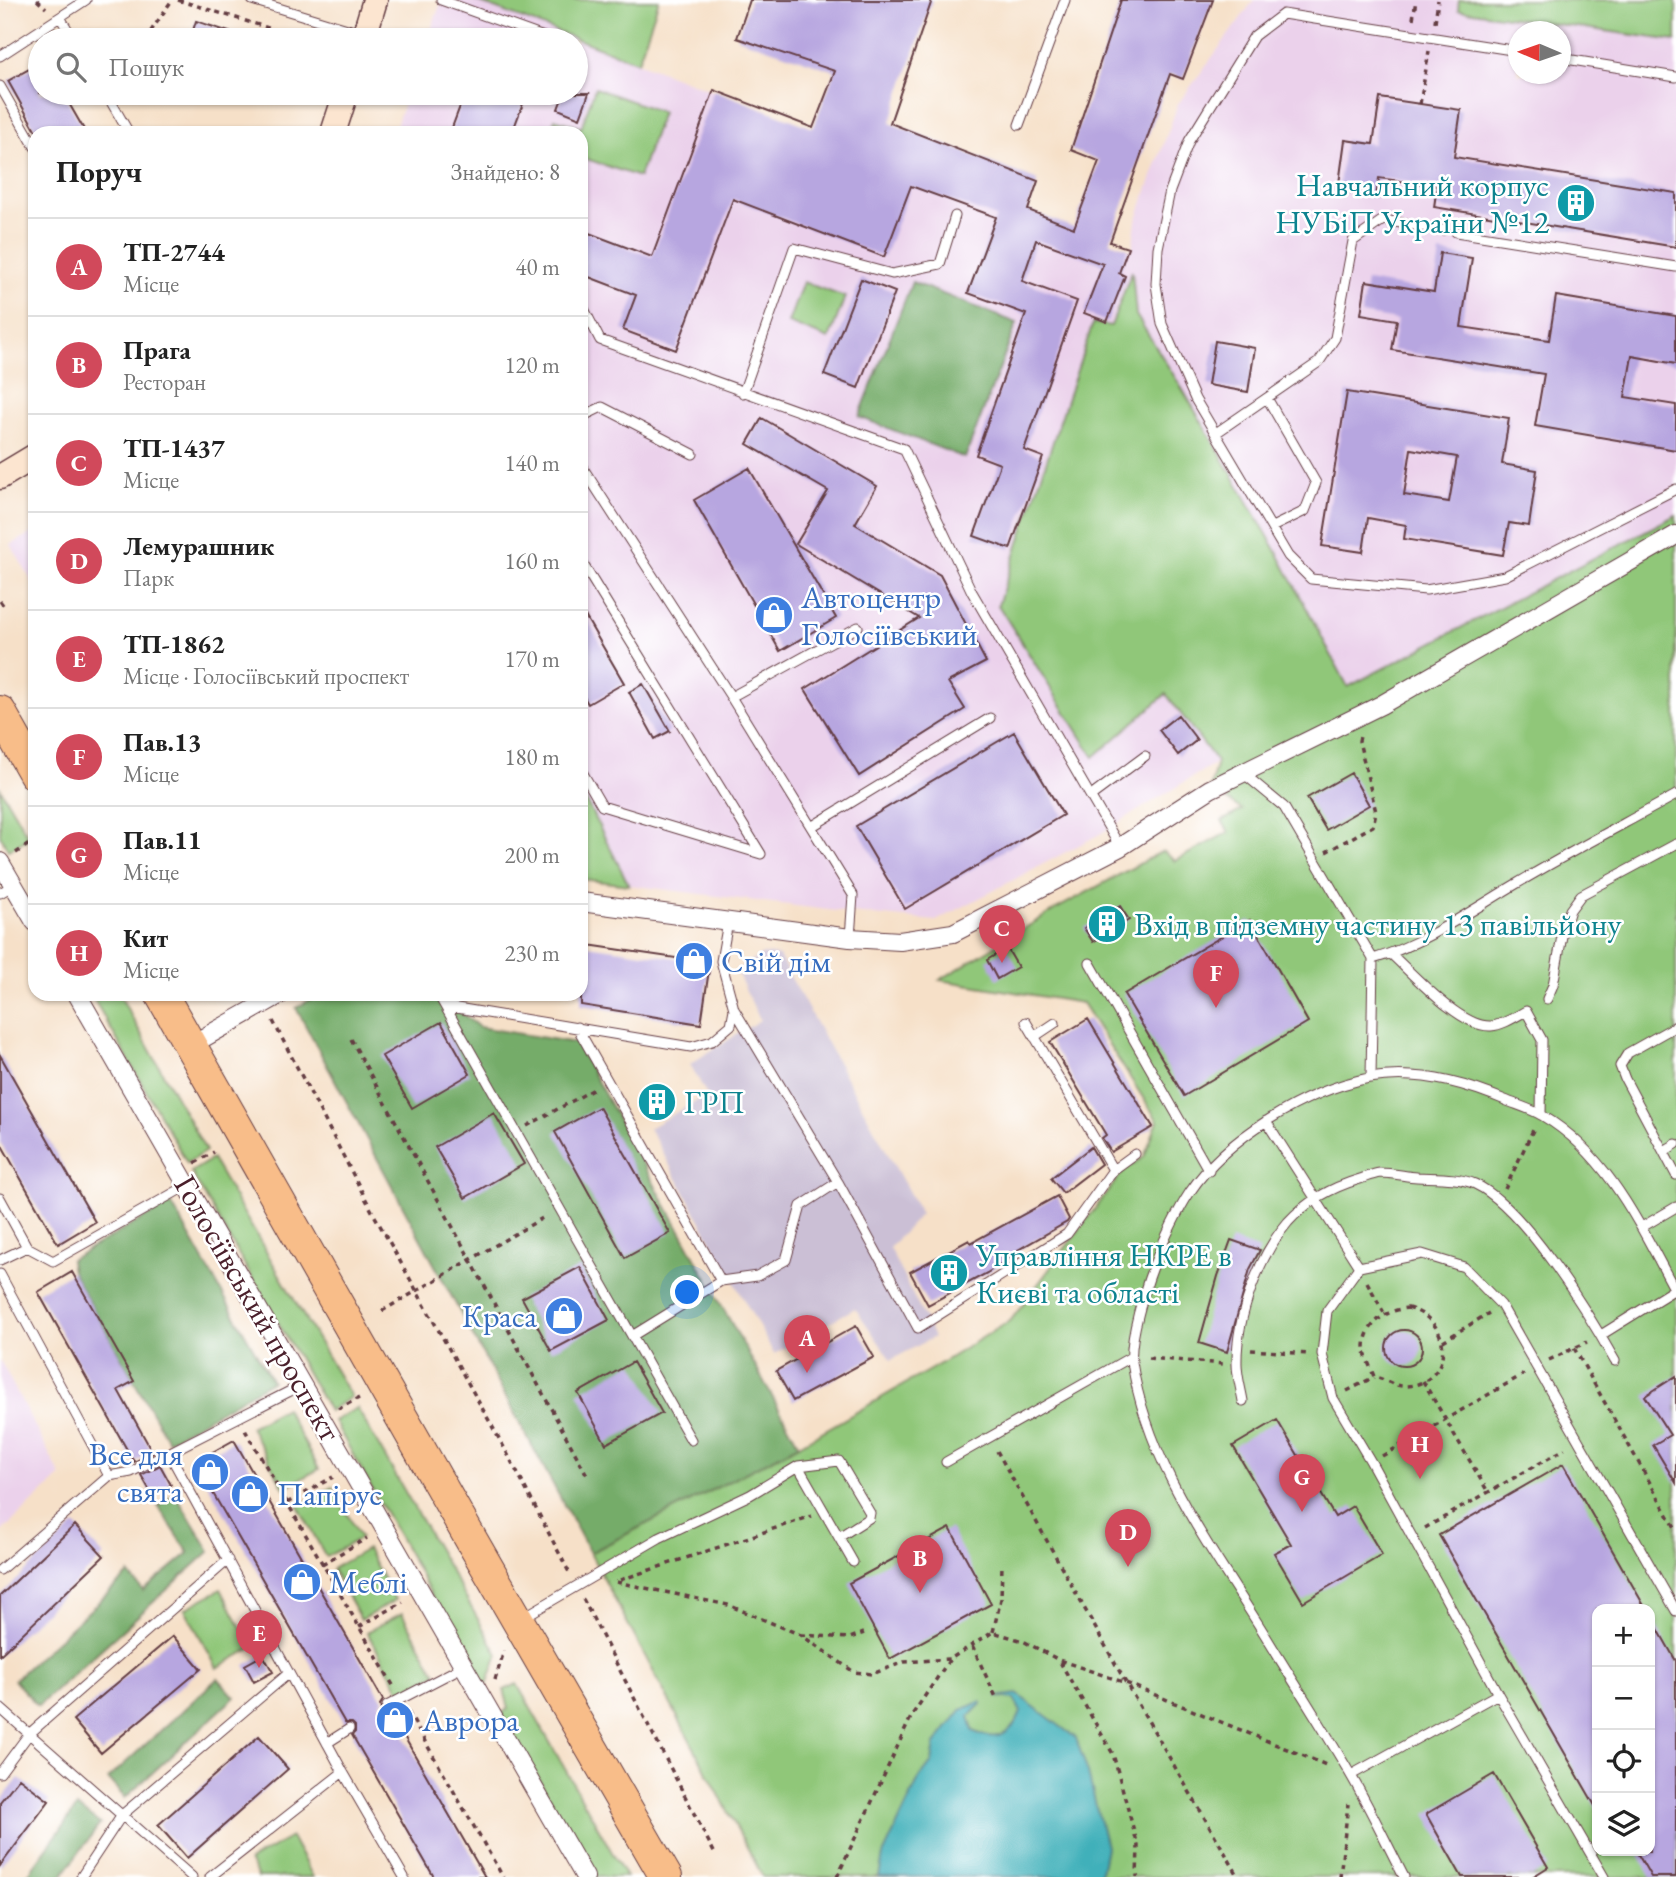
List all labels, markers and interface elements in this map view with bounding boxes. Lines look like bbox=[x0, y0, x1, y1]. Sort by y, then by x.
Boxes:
north arrow bbox=[1508, 21, 1571, 84]
search box bbox=[28, 28, 588, 105]
icon: search bbox=[52, 48, 90, 86]
text: Пошук bbox=[108, 50, 184, 84]
text: Поруч bbox=[56, 152, 142, 191]
text: Знайдено: 8 bbox=[451, 157, 560, 187]
place label: Навчальний корпус НУБіП України №12 bbox=[1275, 164, 1550, 243]
building icon: Навчальний корпус НУБіП України №12 bbox=[1555, 182, 1597, 224]
text: ТП-2744 bbox=[123, 235, 225, 269]
text: A bbox=[71, 252, 87, 282]
text: 40 m bbox=[515, 252, 560, 282]
text: Місце bbox=[123, 269, 179, 299]
text: Прага bbox=[123, 333, 191, 367]
text: B bbox=[72, 350, 86, 380]
text: 120 m bbox=[504, 350, 560, 380]
text: Ресторан bbox=[123, 367, 206, 397]
text: ТП-1437 bbox=[123, 431, 225, 465]
text: C bbox=[71, 448, 87, 478]
text: 140 m bbox=[504, 448, 560, 478]
text: Місце bbox=[123, 465, 179, 495]
text: Лемурашник bbox=[123, 529, 275, 563]
text: D bbox=[70, 546, 88, 576]
text: 160 m bbox=[504, 546, 560, 576]
text: Парк bbox=[123, 563, 174, 593]
place label: Автоцентр Голосіївський bbox=[800, 576, 977, 655]
shop icon: Автоцентр Голосіївський bbox=[753, 594, 795, 636]
text: ТП-1862 bbox=[123, 627, 225, 661]
text: E bbox=[72, 644, 86, 674]
text: 170 m bbox=[504, 644, 560, 674]
text: Місце · Голосіївський проспект bbox=[123, 661, 409, 691]
text: Пав.13 bbox=[123, 725, 201, 759]
text: F bbox=[73, 742, 85, 772]
text: 180 m bbox=[504, 742, 560, 772]
text: Місце bbox=[123, 759, 179, 789]
text: Пав.11 bbox=[123, 823, 201, 857]
text: G bbox=[71, 840, 87, 870]
text: 200 m bbox=[504, 840, 560, 870]
text: Місце bbox=[123, 857, 179, 887]
building icon: Вхід в підземну частину 13 павільйону bbox=[1086, 903, 1128, 945]
place label: Вхід в підземну частину 13 павільйону bbox=[1134, 903, 1622, 945]
pin: C bbox=[979, 905, 1025, 963]
text: Кит bbox=[123, 921, 168, 955]
text: H bbox=[70, 938, 88, 968]
text: 230 m bbox=[504, 938, 560, 968]
shop icon: Свій дім bbox=[673, 940, 715, 982]
place label: Свій дім bbox=[721, 940, 831, 982]
pin: F bbox=[1193, 950, 1239, 1008]
text: Місце bbox=[123, 955, 179, 985]
building icon: ГРП bbox=[636, 1081, 678, 1123]
place label: ГРП bbox=[684, 1081, 745, 1123]
street label: Голосіївський проспект bbox=[165, 1167, 351, 1449]
place label: Управління НКРЕ в Києві та області bbox=[975, 1234, 1231, 1313]
building icon: Управління НКРЕ в Києві та області bbox=[928, 1252, 970, 1294]
your location bbox=[670, 1275, 704, 1309]
place label: Краса bbox=[462, 1295, 537, 1337]
shop icon: Краса bbox=[543, 1295, 585, 1337]
pin: A bbox=[784, 1315, 830, 1373]
pin: H bbox=[1397, 1421, 1443, 1479]
place label: Все для свята bbox=[89, 1433, 183, 1512]
shop icon: Все для свята bbox=[189, 1451, 231, 1493]
pin: G bbox=[1279, 1454, 1325, 1512]
shop icon: Папірус bbox=[229, 1473, 271, 1515]
place label: Папірус bbox=[277, 1473, 382, 1515]
pin: D bbox=[1105, 1509, 1151, 1567]
pin: B bbox=[897, 1535, 943, 1593]
shop icon: Меблі bbox=[281, 1561, 323, 1603]
place label: Меблі bbox=[329, 1561, 407, 1603]
map controls bbox=[1592, 1604, 1655, 1856]
button: + bbox=[1592, 1604, 1655, 1667]
pin: E bbox=[236, 1610, 282, 1668]
button: − bbox=[1592, 1667, 1655, 1730]
shop icon: Аврора bbox=[374, 1699, 416, 1741]
place label: Аврора bbox=[421, 1699, 519, 1741]
button: locate bbox=[1592, 1730, 1655, 1793]
button: layers bbox=[1592, 1793, 1655, 1856]

